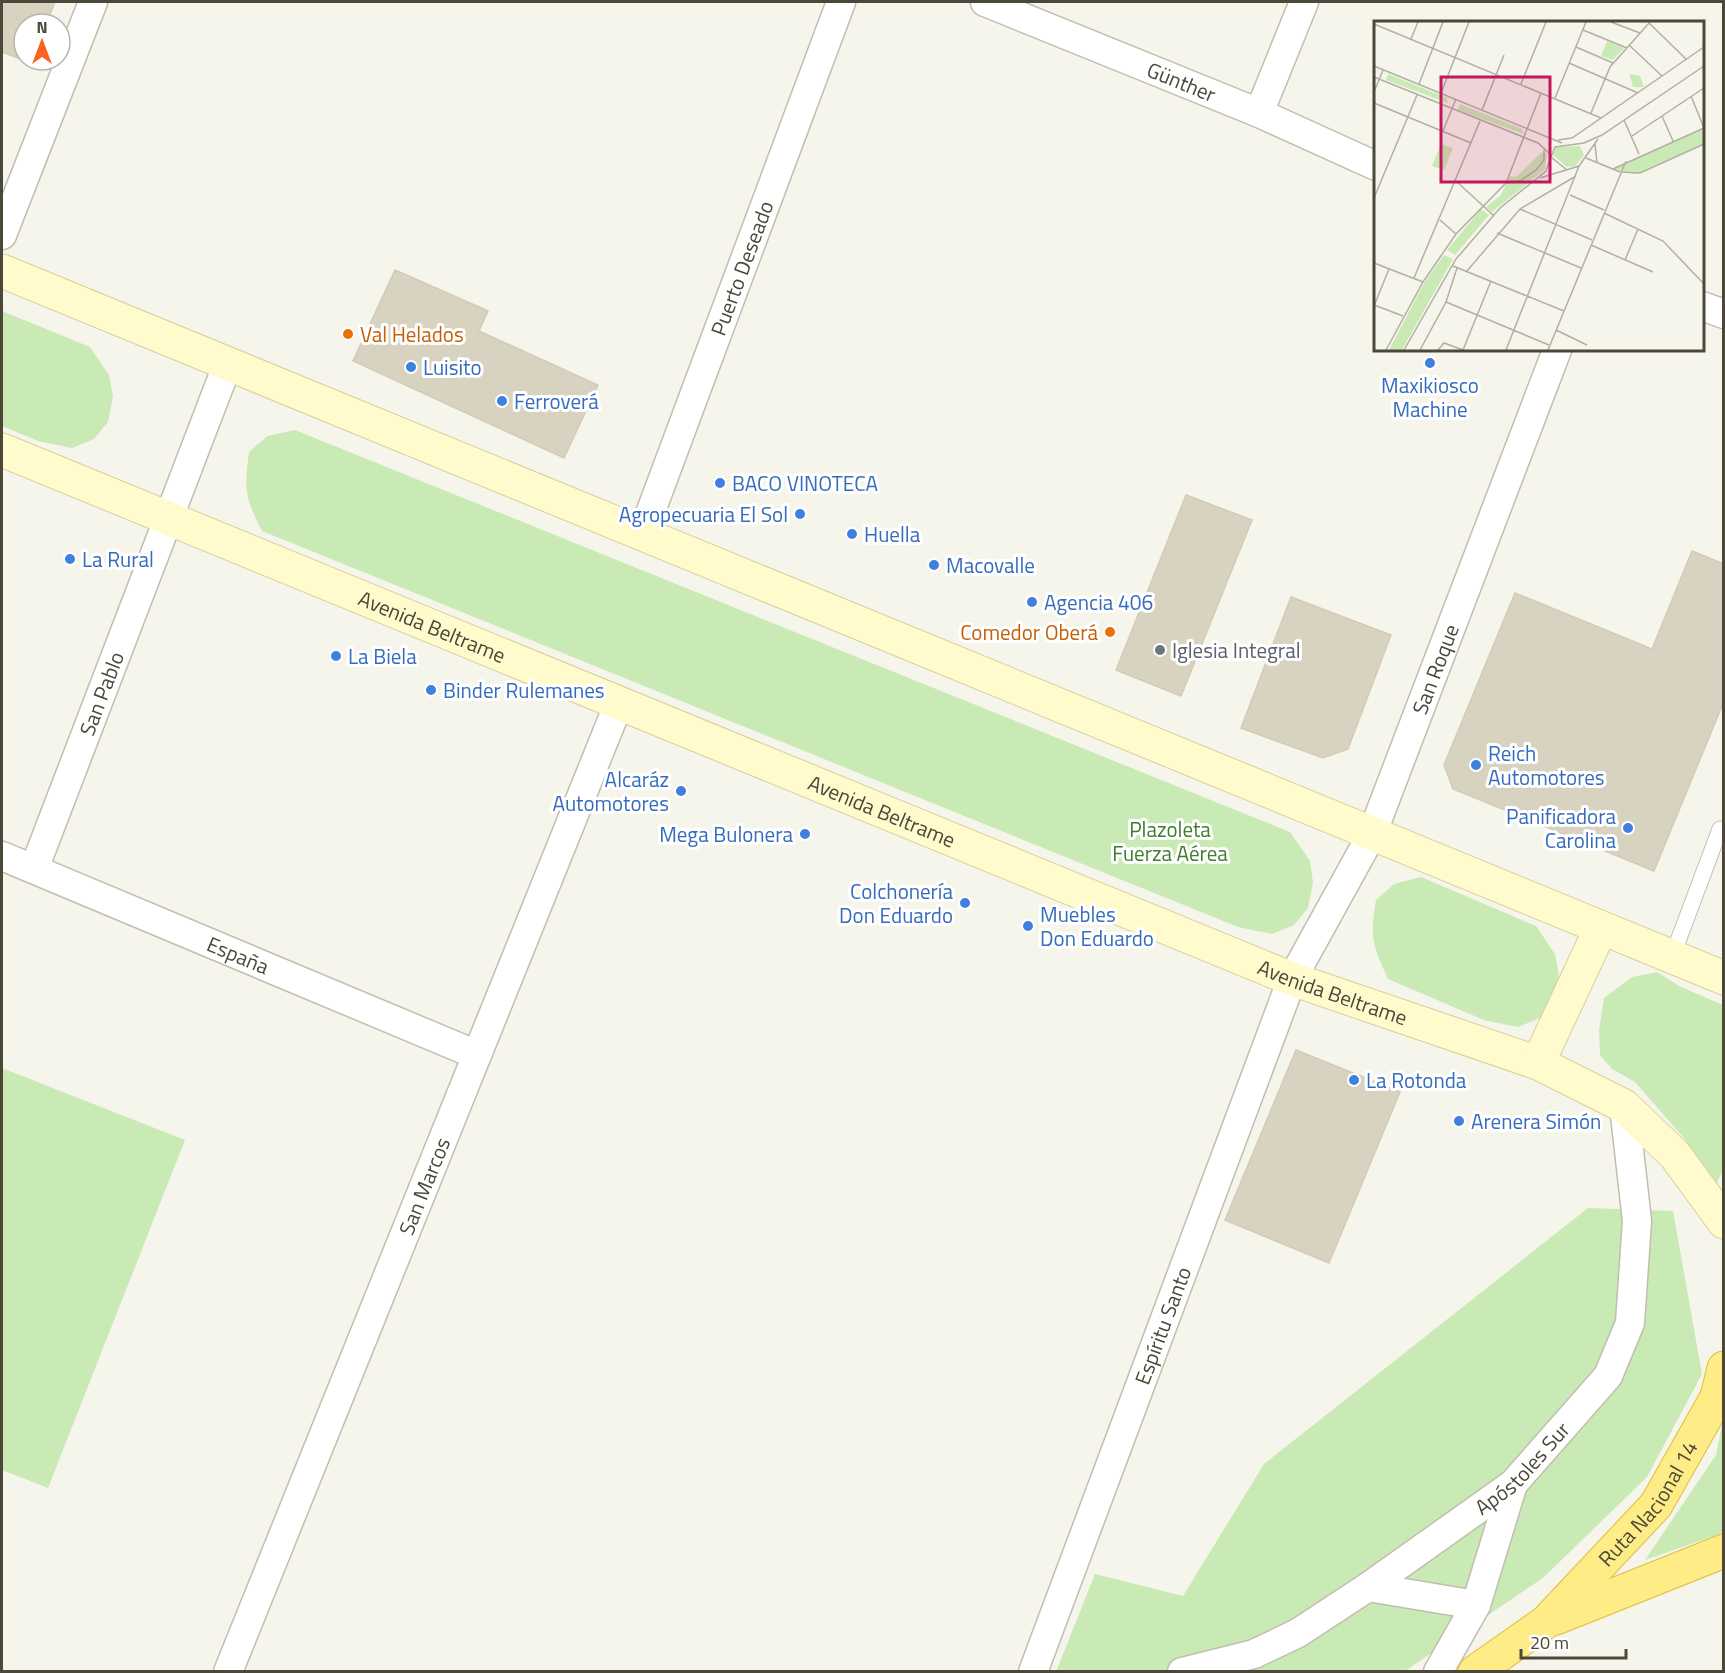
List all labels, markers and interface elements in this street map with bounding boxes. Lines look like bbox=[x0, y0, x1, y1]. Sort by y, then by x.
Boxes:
north arrow bbox=[12, 12, 72, 72]
text: N bbox=[36, 15, 48, 39]
inset map bbox=[1374, 21, 1704, 351]
street label: Günther bbox=[1142, 53, 1221, 110]
street label: Puerto Deseado bbox=[702, 196, 781, 340]
place label: Val Helados bbox=[360, 318, 464, 350]
marker: Val Helados bbox=[341, 327, 355, 341]
place label: Luisito bbox=[423, 351, 482, 383]
marker: Maxikiosco Machine bbox=[1423, 356, 1437, 370]
marker: Luisito bbox=[404, 360, 418, 374]
place label: Maxikiosco Machine bbox=[1381, 369, 1479, 425]
place label: Ferroverá bbox=[514, 385, 599, 417]
marker: Ferroverá bbox=[495, 394, 509, 408]
place label: BACO VINOTECA bbox=[732, 467, 879, 499]
marker: BACO VINOTECA bbox=[713, 476, 727, 490]
place label: Agropecuaria El Sol bbox=[619, 498, 788, 530]
marker: Agropecuaria El Sol bbox=[793, 507, 807, 521]
place label: Huella bbox=[864, 518, 921, 550]
marker: Huella bbox=[845, 527, 859, 541]
place label: La Rural bbox=[82, 543, 154, 575]
place label: Macovalle bbox=[946, 549, 1035, 581]
marker: La Rural bbox=[63, 552, 77, 566]
marker: Macovalle bbox=[927, 558, 941, 572]
street label: Avenida Beltrame bbox=[354, 582, 511, 671]
place label: Agencia 406 bbox=[1044, 586, 1153, 618]
marker: Agencia 406 bbox=[1025, 595, 1039, 609]
place label: Comedor Oberá bbox=[960, 616, 1098, 648]
street label: San Roque bbox=[1403, 619, 1467, 719]
marker: Comedor Oberá bbox=[1103, 625, 1117, 639]
place label: Iglesia Integral bbox=[1172, 634, 1301, 666]
place label: La Biela bbox=[348, 640, 417, 672]
marker: Iglesia Integral bbox=[1153, 643, 1167, 657]
street label: San Pablo bbox=[71, 647, 132, 740]
marker: La Biela bbox=[329, 649, 343, 663]
place label: Binder Rulemanes bbox=[443, 674, 605, 706]
marker: Binder Rulemanes bbox=[424, 683, 438, 697]
place label: Reich Automotores bbox=[1488, 737, 1605, 793]
marker: Reich Automotores bbox=[1469, 758, 1483, 772]
place label: Alcaráz Automotores bbox=[552, 763, 669, 819]
street label: Avenida Beltrame bbox=[803, 766, 960, 855]
marker: Alcaráz Automotores bbox=[674, 784, 688, 798]
place label: Panificadora Carolina bbox=[1506, 800, 1616, 856]
park label: Plazoleta Fuerza Aérea bbox=[1112, 813, 1228, 869]
place label: Mega Bulonera bbox=[659, 818, 793, 850]
marker: Panificadora Carolina bbox=[1621, 821, 1635, 835]
marker: Mega Bulonera bbox=[798, 827, 812, 841]
place label: Colchonería Don Eduardo bbox=[839, 875, 953, 931]
marker: Colchonería Don Eduardo bbox=[958, 896, 972, 910]
place label: Muebles Don Eduardo bbox=[1040, 898, 1154, 954]
marker: Muebles Don Eduardo bbox=[1021, 919, 1035, 933]
street label: España bbox=[202, 928, 275, 982]
street label: Avenida Beltrame bbox=[1253, 951, 1412, 1033]
place label: La Rotonda bbox=[1366, 1064, 1467, 1096]
marker: La Rotonda bbox=[1347, 1073, 1361, 1087]
place label: Arenera Simón bbox=[1471, 1105, 1601, 1137]
marker: Arenera Simón bbox=[1452, 1114, 1466, 1128]
street label: San Marcos bbox=[390, 1132, 458, 1240]
street label: Espíritu Santo bbox=[1126, 1262, 1199, 1389]
street label: Apóstoles Sur bbox=[1468, 1414, 1577, 1522]
street label: Ruta Nacional 14 bbox=[1590, 1434, 1705, 1573]
scale bar bbox=[1521, 1622, 1626, 1660]
text: 20 m bbox=[1530, 1629, 1569, 1656]

